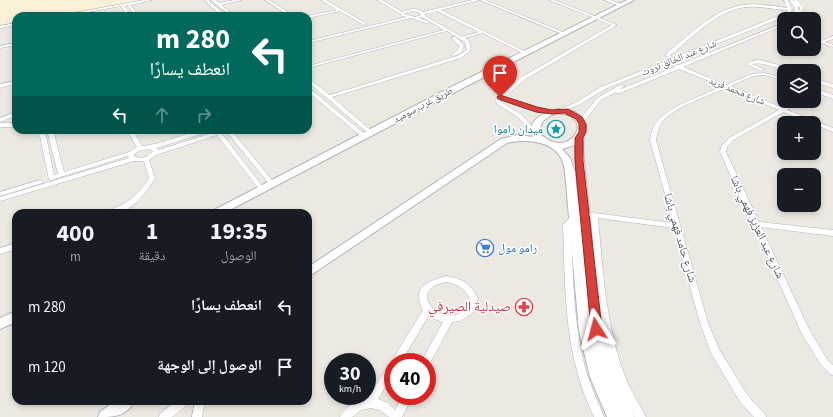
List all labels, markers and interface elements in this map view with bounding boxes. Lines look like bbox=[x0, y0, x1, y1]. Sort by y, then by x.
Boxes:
map controls bbox=[777, 12, 821, 212]
button: search bbox=[777, 12, 821, 56]
text: 280 m bbox=[156, 19, 230, 59]
icon: left bbox=[244, 28, 296, 80]
street label: شارع عبد الخالق ثروت bbox=[639, 36, 719, 79]
pin bbox=[483, 56, 517, 97]
text: انعطف يسارًا bbox=[150, 57, 230, 82]
icon: arrive bbox=[489, 62, 511, 84]
button: layers bbox=[777, 64, 821, 108]
street label: شارع محمد فريد bbox=[707, 73, 768, 109]
street label: طريق غرب سوميد bbox=[391, 83, 456, 127]
icon: left bbox=[109, 104, 131, 126]
icon: ahead bbox=[151, 104, 173, 126]
icon: right bbox=[193, 104, 215, 126]
button: + bbox=[777, 116, 821, 160]
place icon: ميدان راموا bbox=[546, 119, 566, 139]
place label: ميدان راموا bbox=[494, 121, 543, 138]
button: − bbox=[777, 168, 821, 212]
street label: شارع عبد العزيز فهمي باشا bbox=[725, 173, 788, 282]
street label: شارع حامد فهمي باشا bbox=[658, 191, 701, 285]
text: 1 bbox=[146, 214, 158, 249]
text: 19:35 bbox=[210, 214, 268, 249]
text: 400 bbox=[56, 216, 94, 251]
supermarket icon: رامو مول bbox=[475, 238, 495, 258]
place label: رامو مول bbox=[498, 240, 538, 257]
text: دقيقة bbox=[139, 247, 165, 265]
text: الوصول bbox=[221, 247, 257, 265]
text: m bbox=[70, 248, 81, 266]
text: انعطف يسارًا bbox=[191, 295, 262, 316]
icon: left bbox=[274, 296, 296, 318]
text: 280 m bbox=[28, 297, 66, 318]
place label: صيدلية الصيرفي bbox=[428, 297, 511, 318]
pharmacy icon: صيدلية الصيرفي bbox=[514, 297, 534, 317]
position arrow bbox=[575, 308, 617, 350]
speed limit sign: 40 bbox=[384, 353, 436, 405]
text: الوصول إلى الوجهة bbox=[157, 355, 262, 376]
icon: arrive bbox=[274, 356, 296, 378]
text: 120 m bbox=[28, 357, 66, 378]
text: 30 bbox=[339, 360, 361, 388]
text: km/h bbox=[339, 382, 361, 396]

